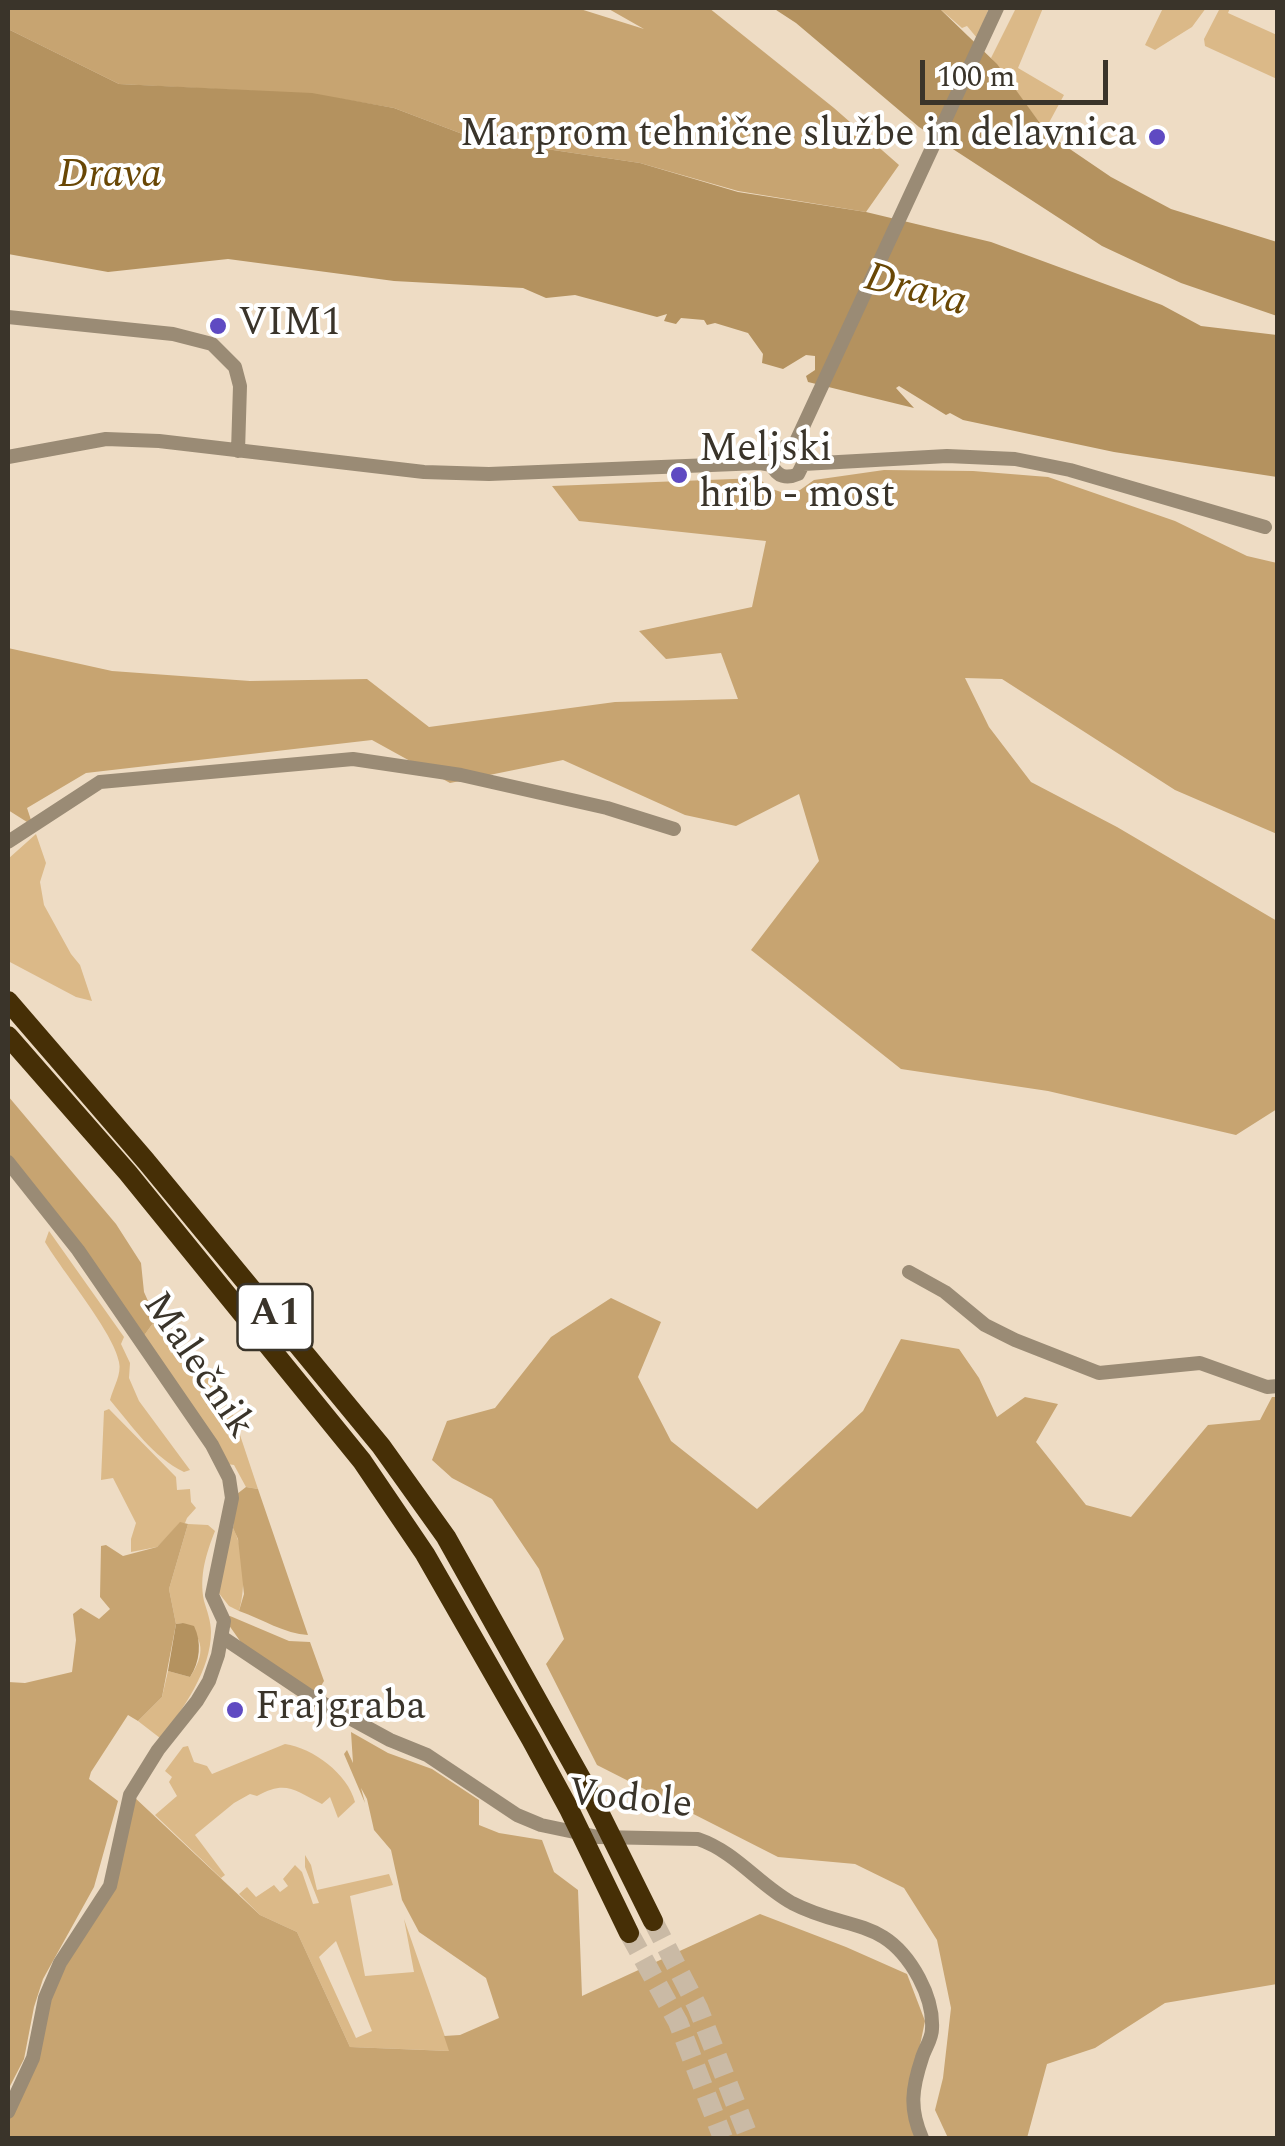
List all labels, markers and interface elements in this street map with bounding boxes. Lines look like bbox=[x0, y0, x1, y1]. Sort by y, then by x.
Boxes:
scale bar bbox=[925, 40, 1112, 102]
text: 100 m bbox=[937, 54, 1015, 100]
place label: Marprom tehnične službe in delavnica bbox=[460, 113, 1137, 161]
marker: Marprom tehnične službe in delavnica bbox=[1146, 126, 1168, 148]
water label: Drava bbox=[58, 153, 162, 203]
water label: Drava bbox=[858, 255, 972, 331]
place label: VIM1 bbox=[238, 302, 342, 350]
marker: VIM1 bbox=[207, 315, 229, 337]
place label: Meljski hrib - most bbox=[699, 428, 895, 522]
marker: Meljski hrib - most bbox=[668, 464, 690, 486]
road number: A1 bbox=[238, 1284, 312, 1350]
street label: Malečnik bbox=[130, 1285, 262, 1449]
place label: Frajgraba bbox=[255, 1686, 426, 1734]
marker: Frajgraba bbox=[224, 1699, 246, 1721]
street label: Vodole bbox=[566, 1772, 694, 1832]

